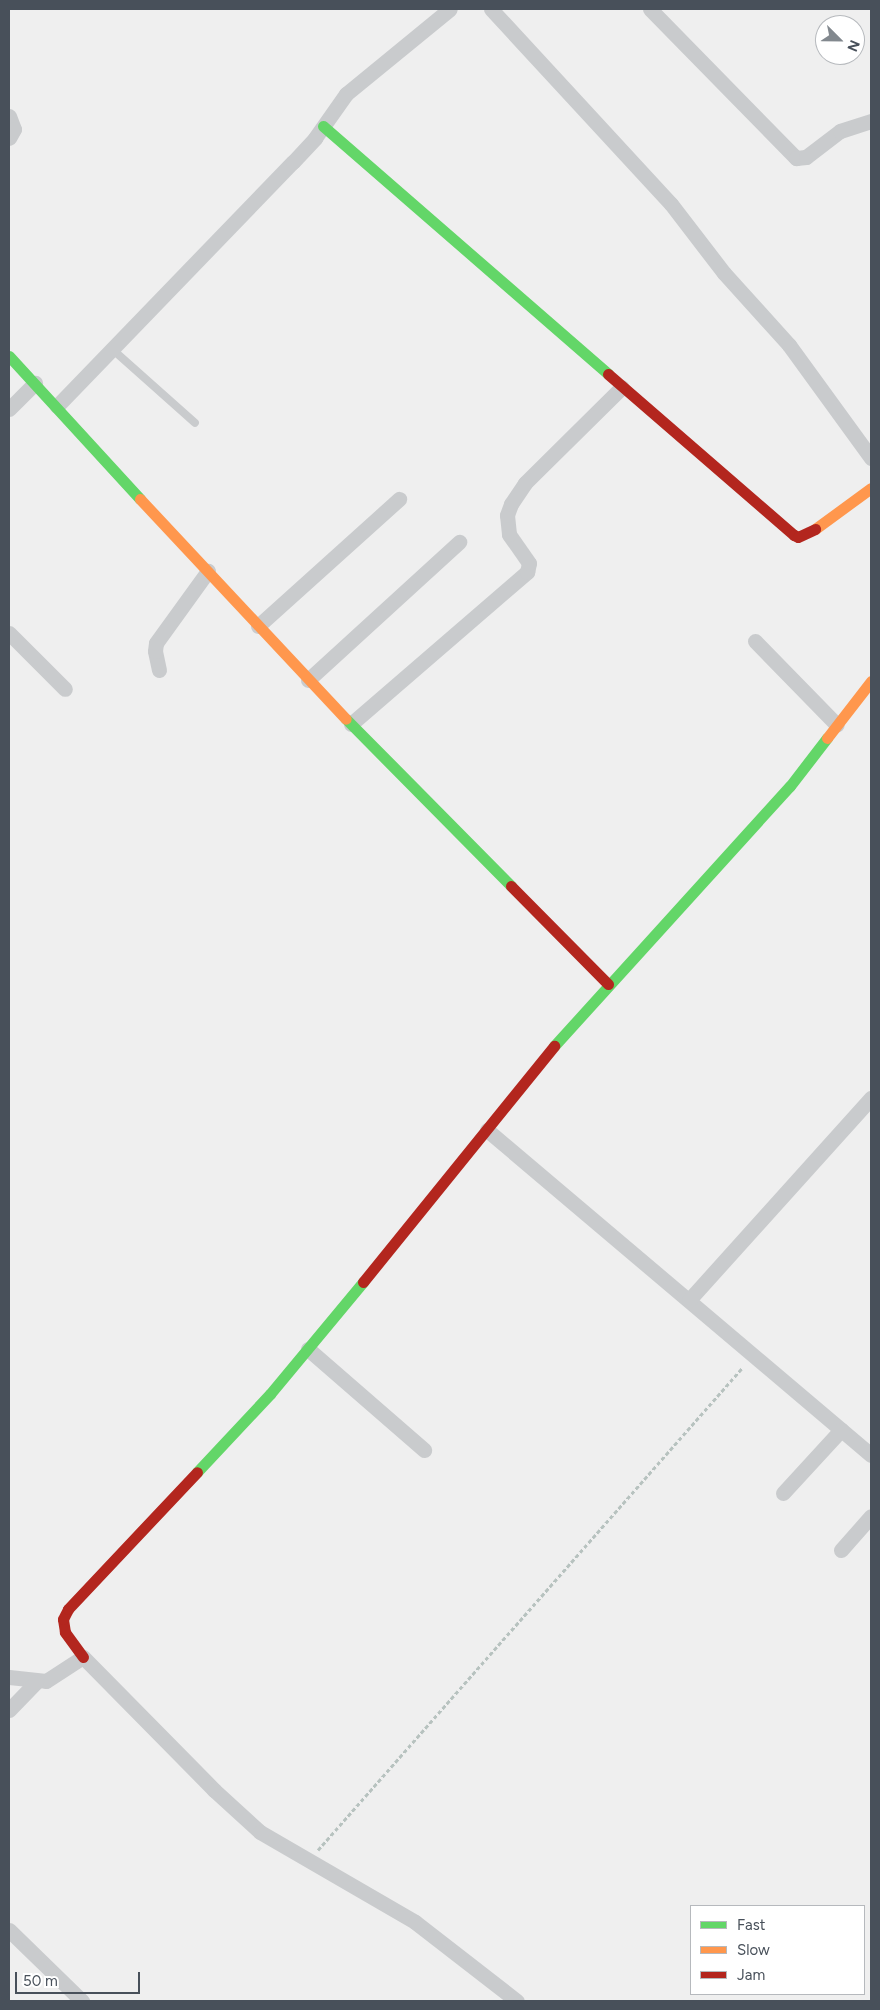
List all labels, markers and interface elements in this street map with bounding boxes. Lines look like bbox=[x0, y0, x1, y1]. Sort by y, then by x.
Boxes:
north arrow bbox=[815, 15, 865, 65]
text: N bbox=[843, 37, 863, 54]
legend bbox=[690, 1905, 865, 1995]
text: Fast bbox=[737, 1916, 765, 1934]
text: Slow bbox=[737, 1941, 770, 1959]
scale bar bbox=[18, 1962, 142, 1994]
text: Jam bbox=[737, 1966, 765, 1984]
text: 50 m bbox=[23, 1972, 58, 1990]

